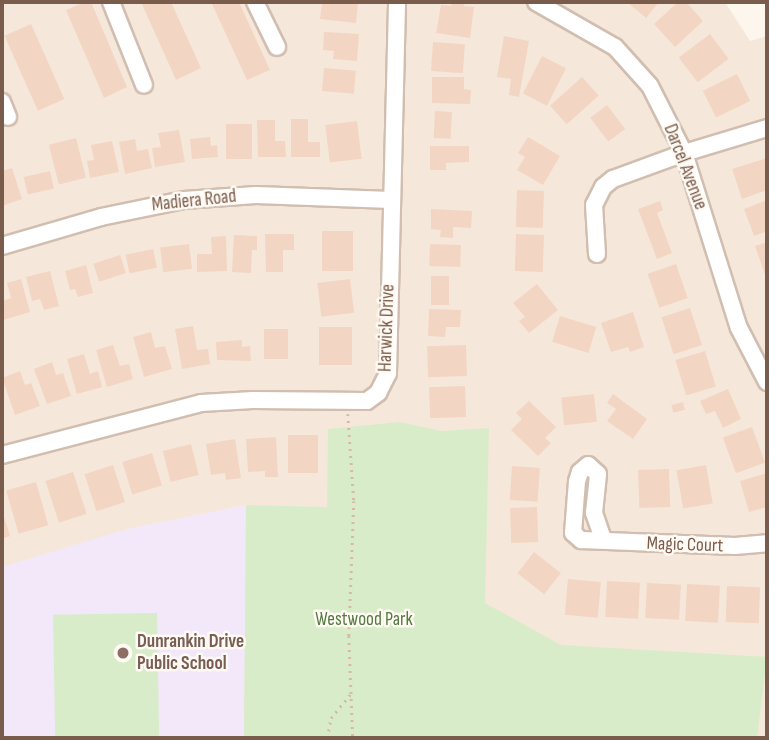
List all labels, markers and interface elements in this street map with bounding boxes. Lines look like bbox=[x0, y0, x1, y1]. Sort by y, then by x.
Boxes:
street label: Darcel Avenue bbox=[658, 121, 712, 213]
street label: Madiera Road bbox=[151, 185, 237, 217]
street label: Harwick Drive bbox=[374, 284, 400, 372]
street label: Magic Court bbox=[646, 532, 724, 558]
park label: Westwood Park bbox=[315, 609, 413, 631]
place label: Dunrankin Drive Public School bbox=[137, 631, 244, 675]
marker: Dunrankin Drive Public School bbox=[115, 645, 131, 661]

